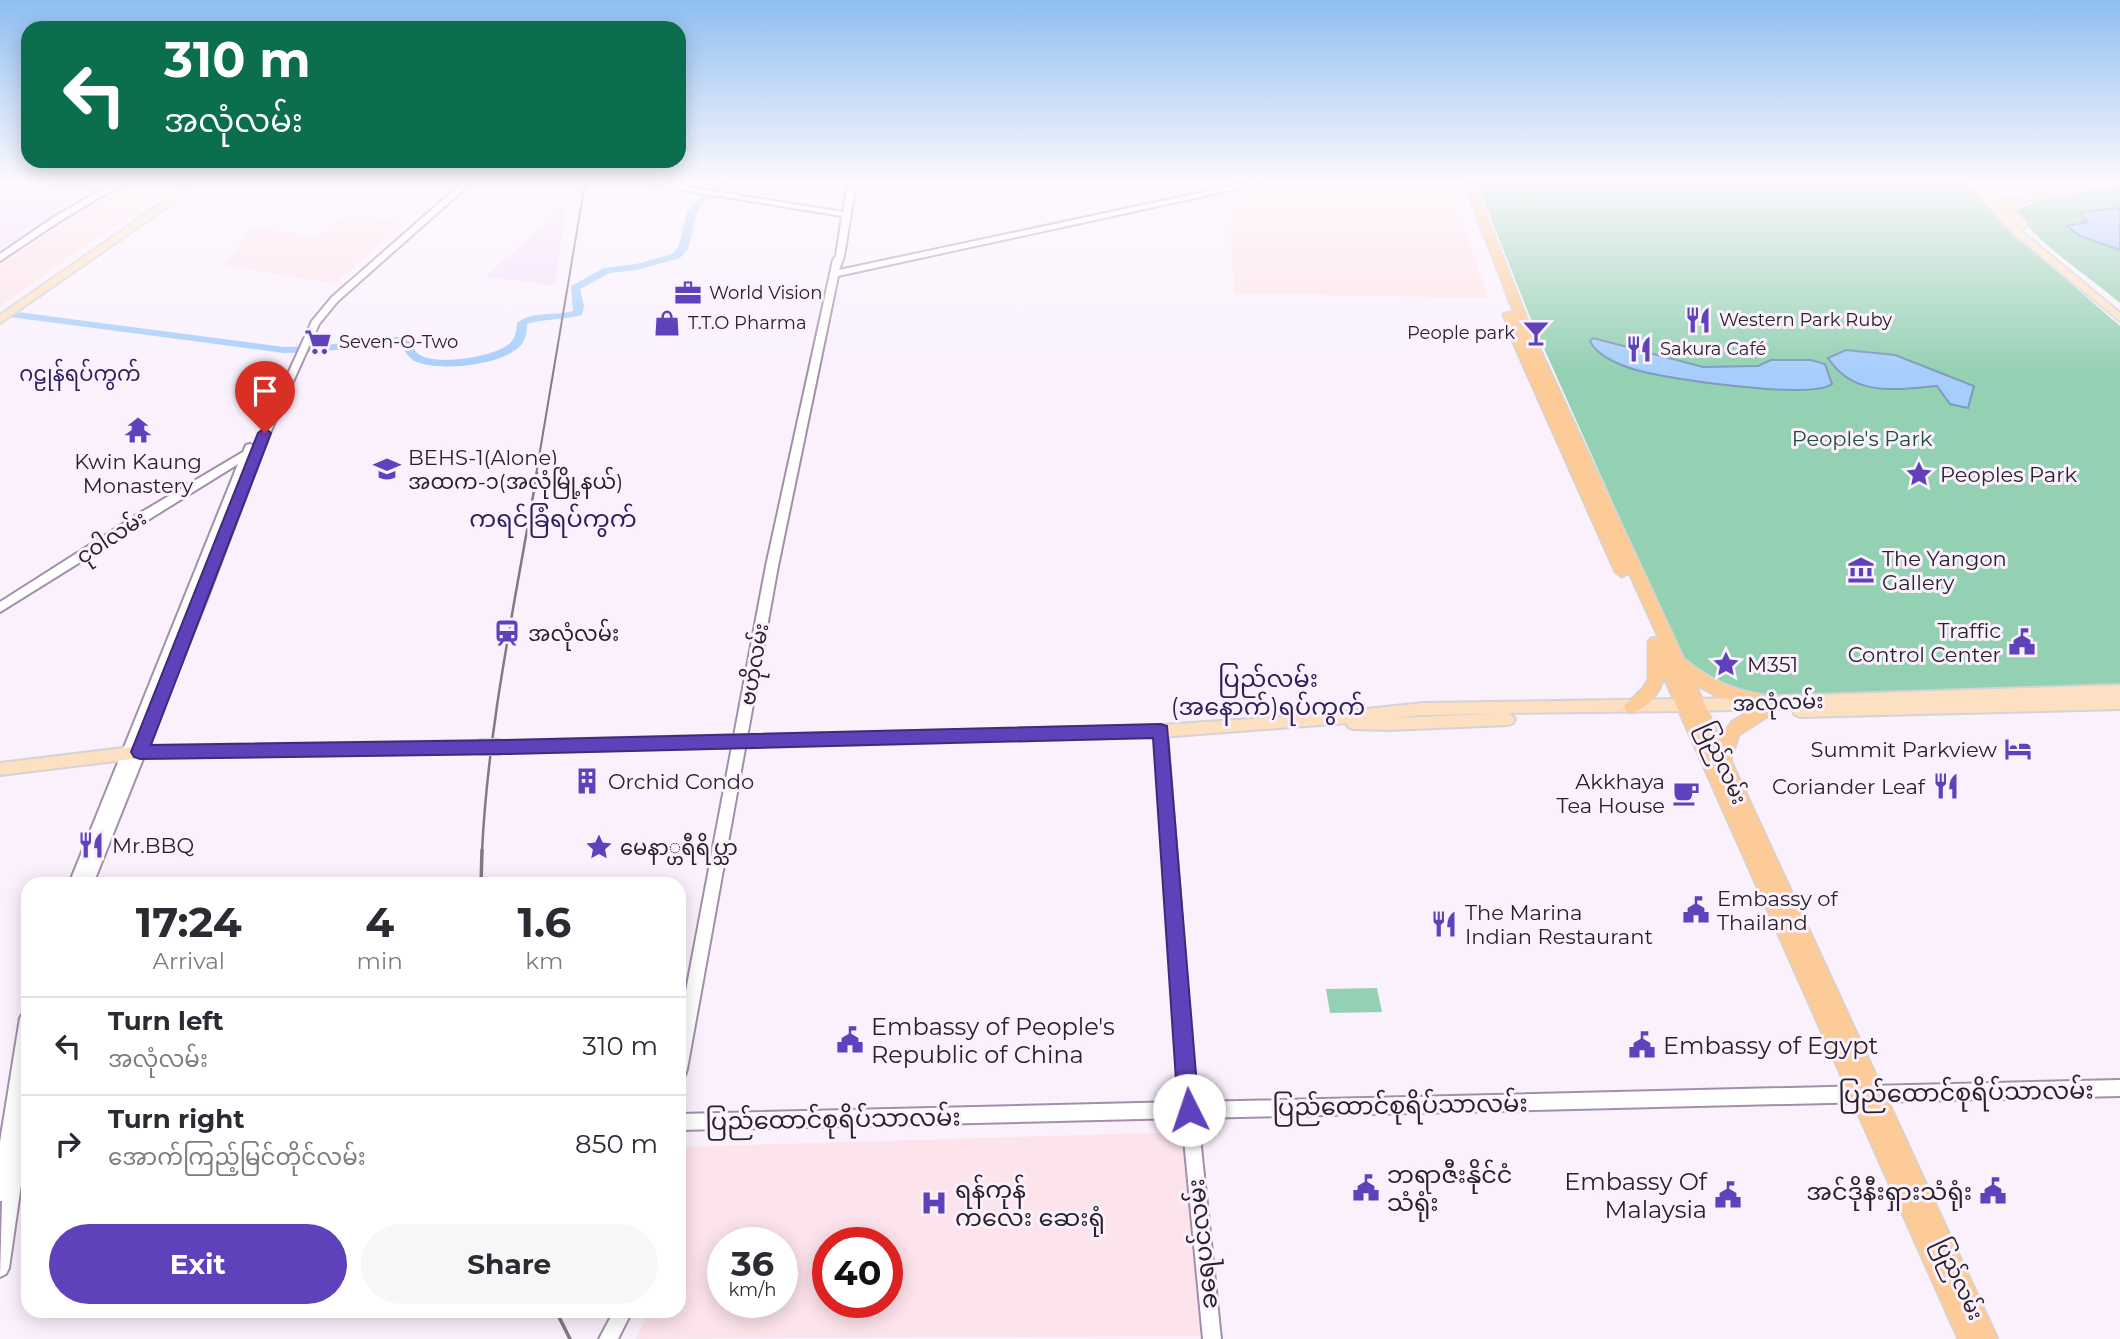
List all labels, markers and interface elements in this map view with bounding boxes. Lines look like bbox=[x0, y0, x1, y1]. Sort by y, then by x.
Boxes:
text: 310 m bbox=[164, 30, 311, 89]
icon: left bbox=[49, 49, 140, 140]
text: အလုံလမ်း bbox=[164, 101, 303, 140]
office icon: World Vision bbox=[673, 278, 703, 308]
place label: World Vision bbox=[709, 282, 822, 304]
restaurant icon: Western Park Ruby bbox=[1683, 305, 1713, 335]
shop icon: T.T.O Pharma bbox=[652, 308, 682, 338]
place label: Western Park Ruby bbox=[1719, 309, 1892, 331]
place label: T.T.O Pharma bbox=[688, 312, 807, 334]
bar icon: People park bbox=[1521, 318, 1551, 348]
place label: People park bbox=[1407, 322, 1515, 344]
supermarket icon: Seven-O-Two bbox=[303, 327, 333, 357]
place label: Seven-O-Two bbox=[339, 331, 458, 353]
restaurant icon: Sakura Café bbox=[1624, 334, 1654, 364]
place label: Sakura Café bbox=[1660, 338, 1766, 360]
district label: ဂဠုန်ရပ်ကွက် bbox=[19, 358, 141, 391]
pin bbox=[235, 361, 295, 433]
icon: arrive bbox=[246, 372, 284, 410]
temple icon: Kwin Kaung Monastery bbox=[123, 415, 153, 445]
park label: People's Park bbox=[1792, 426, 1933, 451]
place label: BEHS-1(Alone) အထက-၁(အလုံမြို့နယ်) bbox=[408, 445, 623, 499]
place label: Kwin Kaung Monastery bbox=[74, 449, 202, 498]
school or university icon: BEHS-1(Alone) အထက-၁(အလုံမြို့နယ်) bbox=[372, 454, 402, 484]
place icon: Peoples Park bbox=[1904, 459, 1934, 489]
place label: Peoples Park bbox=[1940, 462, 2077, 487]
street label: ငုဝါလမ်း bbox=[70, 503, 153, 573]
district label: ကရင်ခြံရပ်ကွက် bbox=[469, 503, 637, 538]
place label: The Yangon Gallery bbox=[1882, 546, 2007, 595]
museum icon: The Yangon Gallery bbox=[1846, 555, 1876, 585]
station icon: အလုံလမ်း bbox=[492, 618, 522, 648]
place label: အလုံလမ်း bbox=[528, 618, 619, 651]
place label: Traffic Control Center bbox=[1848, 618, 2001, 667]
street label: ဗဟိုလမ်း bbox=[732, 620, 778, 708]
public building icon: Traffic Control Center bbox=[2007, 627, 2037, 657]
place icon: M351 bbox=[1711, 649, 1741, 679]
place label: M351 bbox=[1747, 652, 1798, 677]
district label: ပြည်လမ်း (အနောက်)ရပ်ကွက် bbox=[1171, 663, 1365, 726]
street label: အလုံလမ်း bbox=[1732, 685, 1824, 721]
street label: ပြည်လမ်း bbox=[1689, 717, 1755, 810]
hotel icon: Summit Parkview bbox=[2003, 734, 2033, 764]
place label: Summit Parkview bbox=[1811, 737, 1998, 762]
building icon: Orchid Condo bbox=[572, 766, 602, 796]
place label: Orchid Condo bbox=[608, 769, 754, 794]
place label: Akkhaya Tea House bbox=[1557, 769, 1665, 818]
restaurant icon: Coriander Leaf bbox=[1931, 771, 1961, 801]
place label: Coriander Leaf bbox=[1772, 774, 1926, 799]
cafe icon: Akkhaya Tea House bbox=[1671, 778, 1701, 808]
restaurant icon: Mr.BBQ bbox=[76, 830, 106, 860]
place icon: မေနာ္ဟရီရိပ္သာ bbox=[584, 832, 614, 862]
place label: မေနာ္ဟရီရိပ္သာ bbox=[620, 832, 738, 865]
place label: Mr.BBQ bbox=[112, 833, 194, 858]
place label: Embassy of Thailand bbox=[1717, 886, 1838, 935]
public building icon: Embassy of Thailand bbox=[1681, 895, 1711, 925]
text: 17:24 bbox=[136, 896, 242, 948]
text: 4 bbox=[365, 896, 394, 948]
text: 1.6 bbox=[518, 896, 571, 948]
place label: The Marina Indian Restaurant bbox=[1465, 900, 1653, 949]
restaurant icon: The Marina Indian Restaurant bbox=[1429, 909, 1459, 939]
text: Arrival bbox=[153, 947, 225, 975]
text: min bbox=[357, 947, 403, 975]
text: km bbox=[525, 947, 563, 975]
text: Turn left bbox=[108, 1005, 224, 1037]
place label: Embassy of People's Republic of China bbox=[871, 1012, 1115, 1069]
public building icon: Embassy of People's Republic of China bbox=[835, 1025, 865, 1055]
icon: left bbox=[49, 1027, 87, 1065]
text: 310 m bbox=[582, 1030, 658, 1062]
public building icon: Embassy of Egypt bbox=[1627, 1030, 1657, 1060]
place label: Embassy of Egypt bbox=[1663, 1031, 1879, 1060]
text: အလုံလမ်း bbox=[108, 1045, 208, 1073]
position arrow bbox=[1152, 1073, 1226, 1147]
street label: ပြည်ထောင်စုရိပ်သာလမ်း bbox=[1838, 1074, 2094, 1114]
street label: ပြည်ထောင်စုရိပ်သာလမ်း bbox=[1272, 1087, 1528, 1127]
street label: ပြည်ထောင်စုရိပ်သာလမ်း bbox=[705, 1101, 961, 1141]
text: Turn right bbox=[108, 1103, 244, 1135]
icon: right bbox=[49, 1125, 87, 1163]
text: 850 m bbox=[575, 1128, 658, 1160]
text: အောက်ကြည့်မြင်တိုင်လမ်း bbox=[108, 1143, 366, 1171]
place label: ဘရာဇီးနိုင်ငံ သံရုံး bbox=[1387, 1159, 1512, 1222]
place label: Embassy Of Malaysia bbox=[1564, 1167, 1708, 1224]
public building icon: ဘရာဇီးနိုင်ငံ သံရုံး bbox=[1351, 1173, 1381, 1203]
place label: ရန်ကုန် ကလေး ဆေးရုံ bbox=[955, 1174, 1105, 1237]
place label: အင်ဒိုနီးရှားသံရုံး bbox=[1806, 1176, 1972, 1211]
public building icon: အင်ဒိုနီးရှားသံရုံး bbox=[1978, 1176, 2008, 1206]
street label: ခရေပင်လမ်း bbox=[1180, 1177, 1228, 1311]
public building icon: Embassy Of Malaysia bbox=[1713, 1180, 1743, 1210]
hospital icon: ရန်ကုန် ကလေး ဆေးရုံ bbox=[919, 1188, 949, 1218]
button: Exit bbox=[49, 1224, 347, 1304]
button: Share bbox=[361, 1224, 658, 1304]
speed limit sign: 40 bbox=[812, 1227, 903, 1318]
street label: ပြည်လမ်း bbox=[1925, 1233, 1992, 1326]
text: 36 bbox=[731, 1242, 774, 1285]
text: km/h bbox=[728, 1279, 777, 1301]

